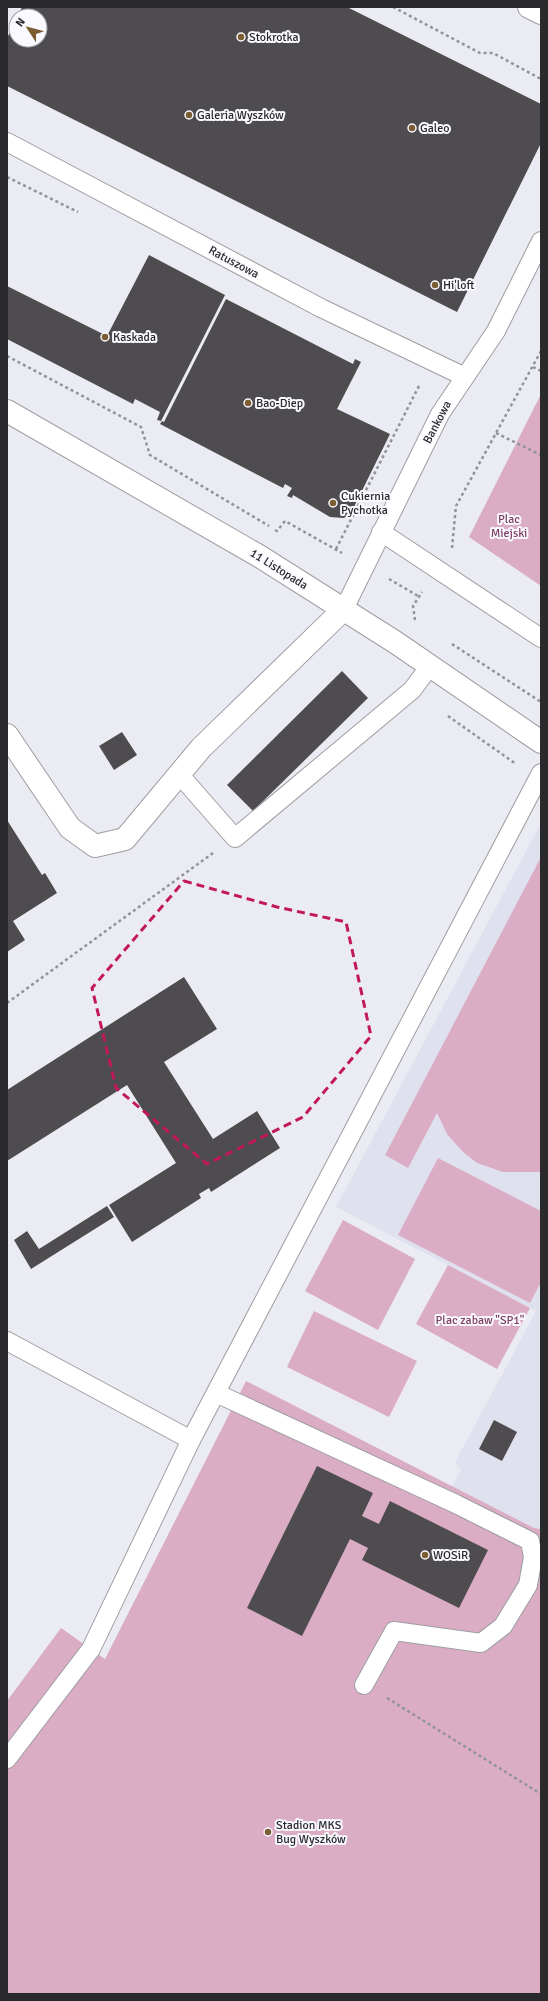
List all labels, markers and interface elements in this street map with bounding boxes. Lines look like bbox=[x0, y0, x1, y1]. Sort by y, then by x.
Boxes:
north arrow bbox=[8, 8, 48, 48]
text: N bbox=[13, 15, 28, 29]
place label: Stokrotka bbox=[249, 30, 299, 45]
marker: Stokrotka bbox=[236, 32, 246, 42]
place label: Galeria Wyszków bbox=[197, 108, 284, 123]
marker: Galeria Wyszków bbox=[184, 110, 194, 120]
place label: Galeo bbox=[420, 121, 449, 136]
marker: Galeo bbox=[407, 123, 417, 133]
street label: Ratuszowa bbox=[206, 243, 262, 282]
place label: Hi'loft bbox=[443, 278, 474, 293]
marker: Hi'loft bbox=[430, 280, 440, 290]
place label: Kaskada bbox=[113, 330, 156, 345]
marker: Kaskada bbox=[100, 332, 110, 342]
place label: Bao-Diep bbox=[256, 396, 303, 411]
marker: Bao-Diep bbox=[243, 398, 253, 408]
street label: Bankowa bbox=[420, 398, 455, 446]
place label: Cukiernia Pychotka bbox=[341, 489, 390, 518]
marker: Cukiernia Pychotka bbox=[328, 498, 338, 508]
park label: Plac Miejski bbox=[491, 512, 527, 541]
street label: 11 Listopada bbox=[247, 546, 310, 593]
park label: Plac zabaw "SP1" bbox=[436, 1313, 525, 1328]
place label: WOSiR bbox=[433, 1548, 468, 1563]
marker: WOSiR bbox=[420, 1550, 430, 1560]
place label: Stadion MKS Bug Wyszków bbox=[276, 1818, 346, 1847]
marker: Stadion MKS Bug Wyszków bbox=[263, 1827, 273, 1837]

